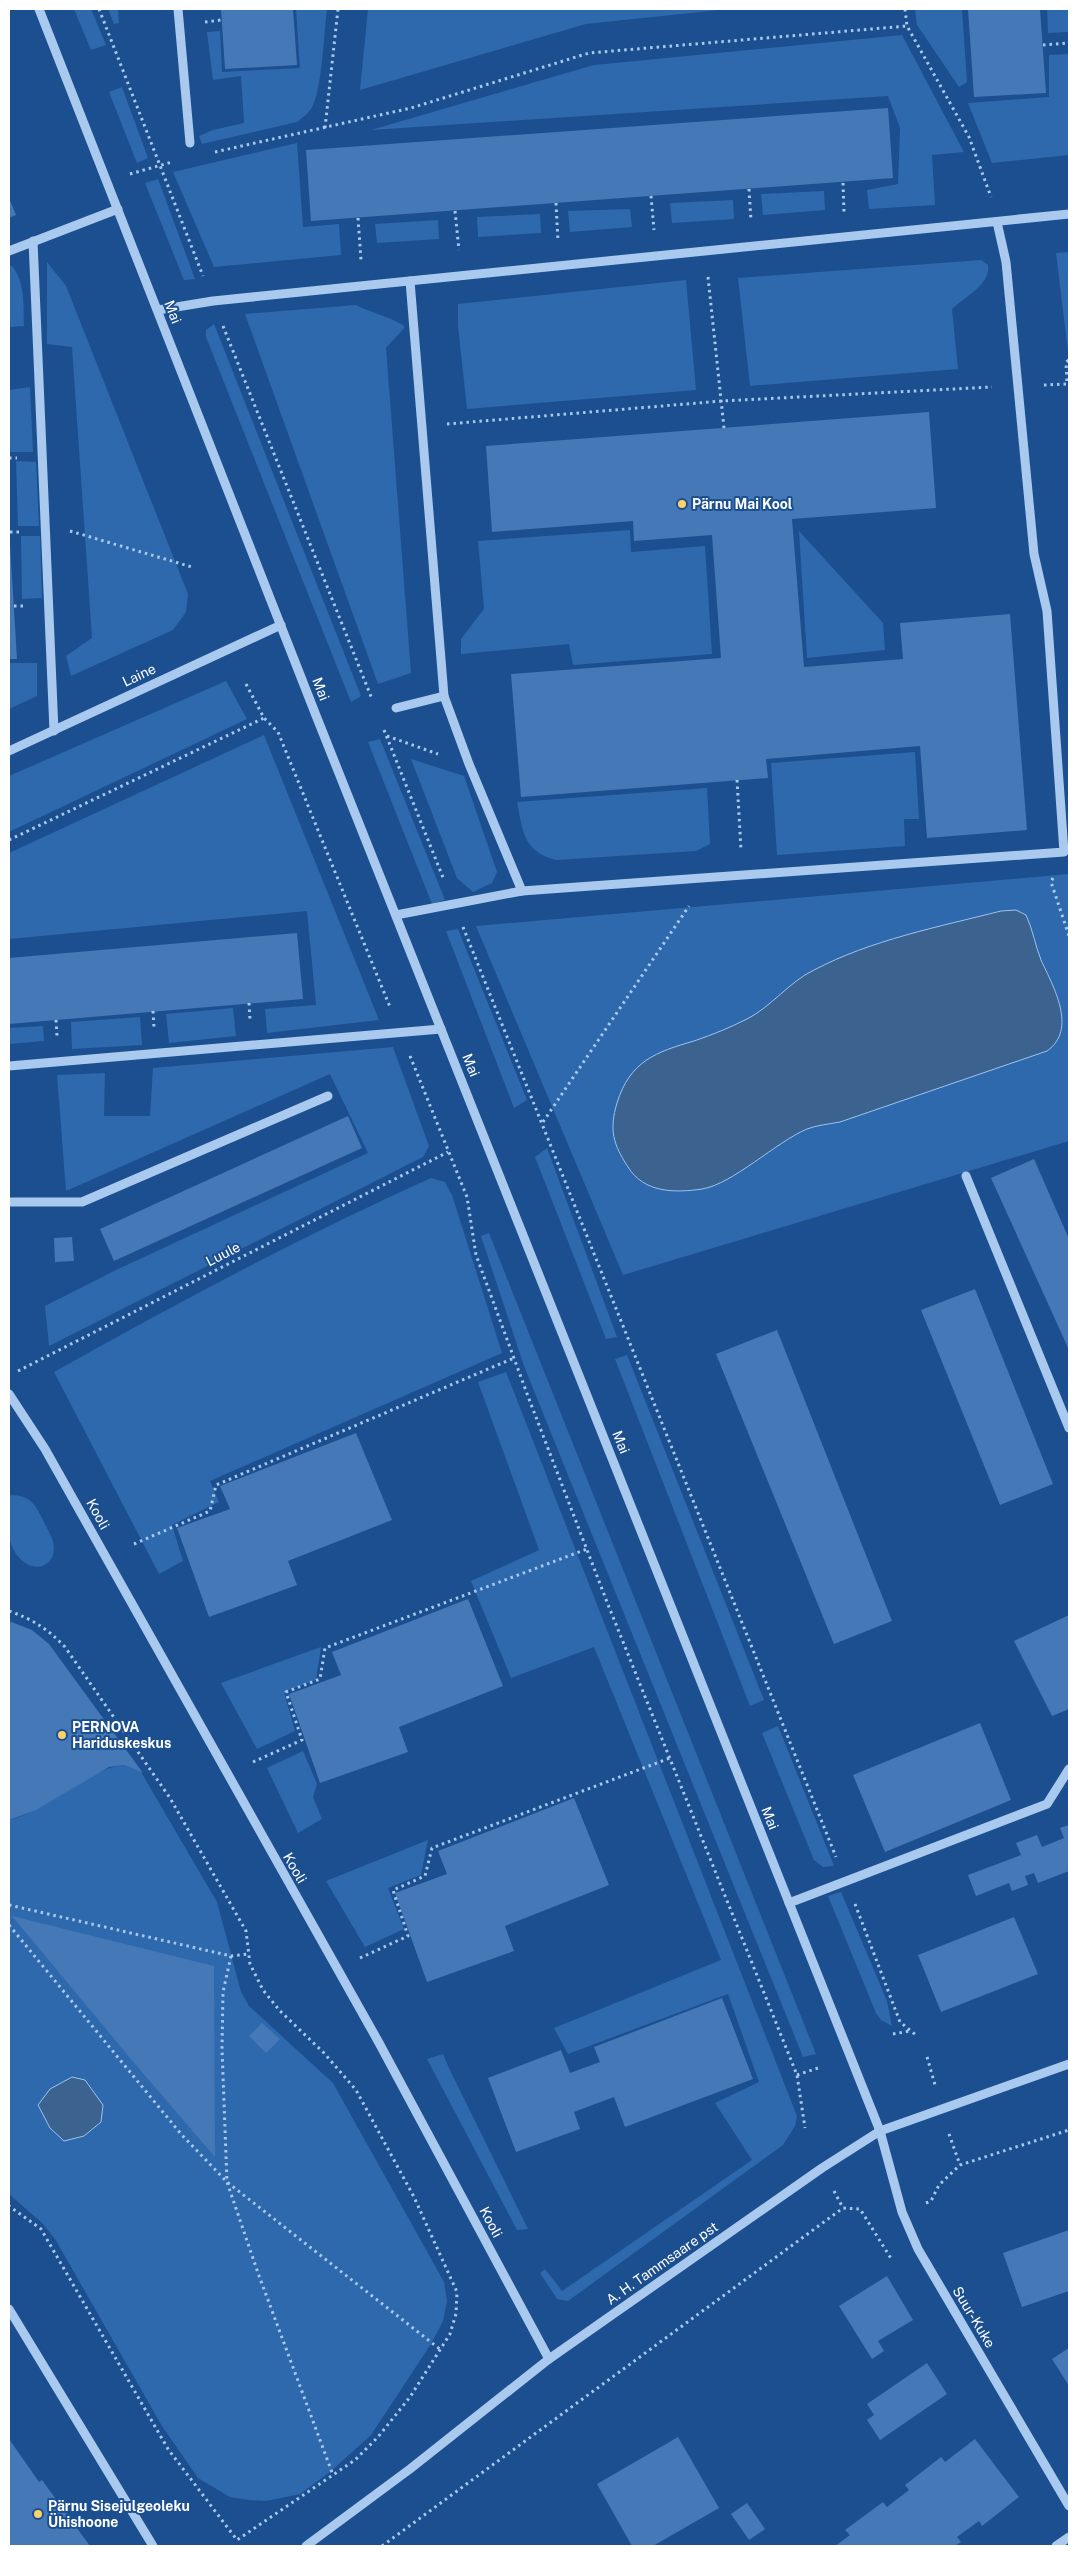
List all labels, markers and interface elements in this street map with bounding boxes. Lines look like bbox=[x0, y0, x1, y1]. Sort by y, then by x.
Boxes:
street label: Mai bbox=[161, 298, 185, 326]
place label: Pärnu Mai Kool bbox=[692, 496, 793, 512]
marker: Pärnu Mai Kool bbox=[676, 498, 688, 510]
street label: Laine bbox=[120, 660, 158, 690]
street label: Mai bbox=[309, 675, 333, 703]
street label: Mai bbox=[459, 1051, 483, 1079]
street label: Luule bbox=[203, 1239, 243, 1269]
street label: Mai bbox=[609, 1428, 633, 1456]
street label: Kooli bbox=[83, 1496, 113, 1532]
place label: PERNOVA Hariduskeskus bbox=[72, 1719, 171, 1751]
marker: PERNOVA Hariduskeskus bbox=[56, 1729, 68, 1741]
street label: Mai bbox=[758, 1804, 782, 1832]
street label: Kooli bbox=[280, 1850, 310, 1886]
street label: Kooli bbox=[476, 2204, 506, 2240]
street label: A. H. Tammsaare pst bbox=[603, 2218, 721, 2308]
street label: Suur-Kuke bbox=[949, 2283, 999, 2351]
place label: Pärnu Sisejulgeoleku Ühishoone bbox=[48, 2498, 190, 2530]
marker: Pärnu Sisejulgeoleku Ühishoone bbox=[32, 2508, 44, 2520]

